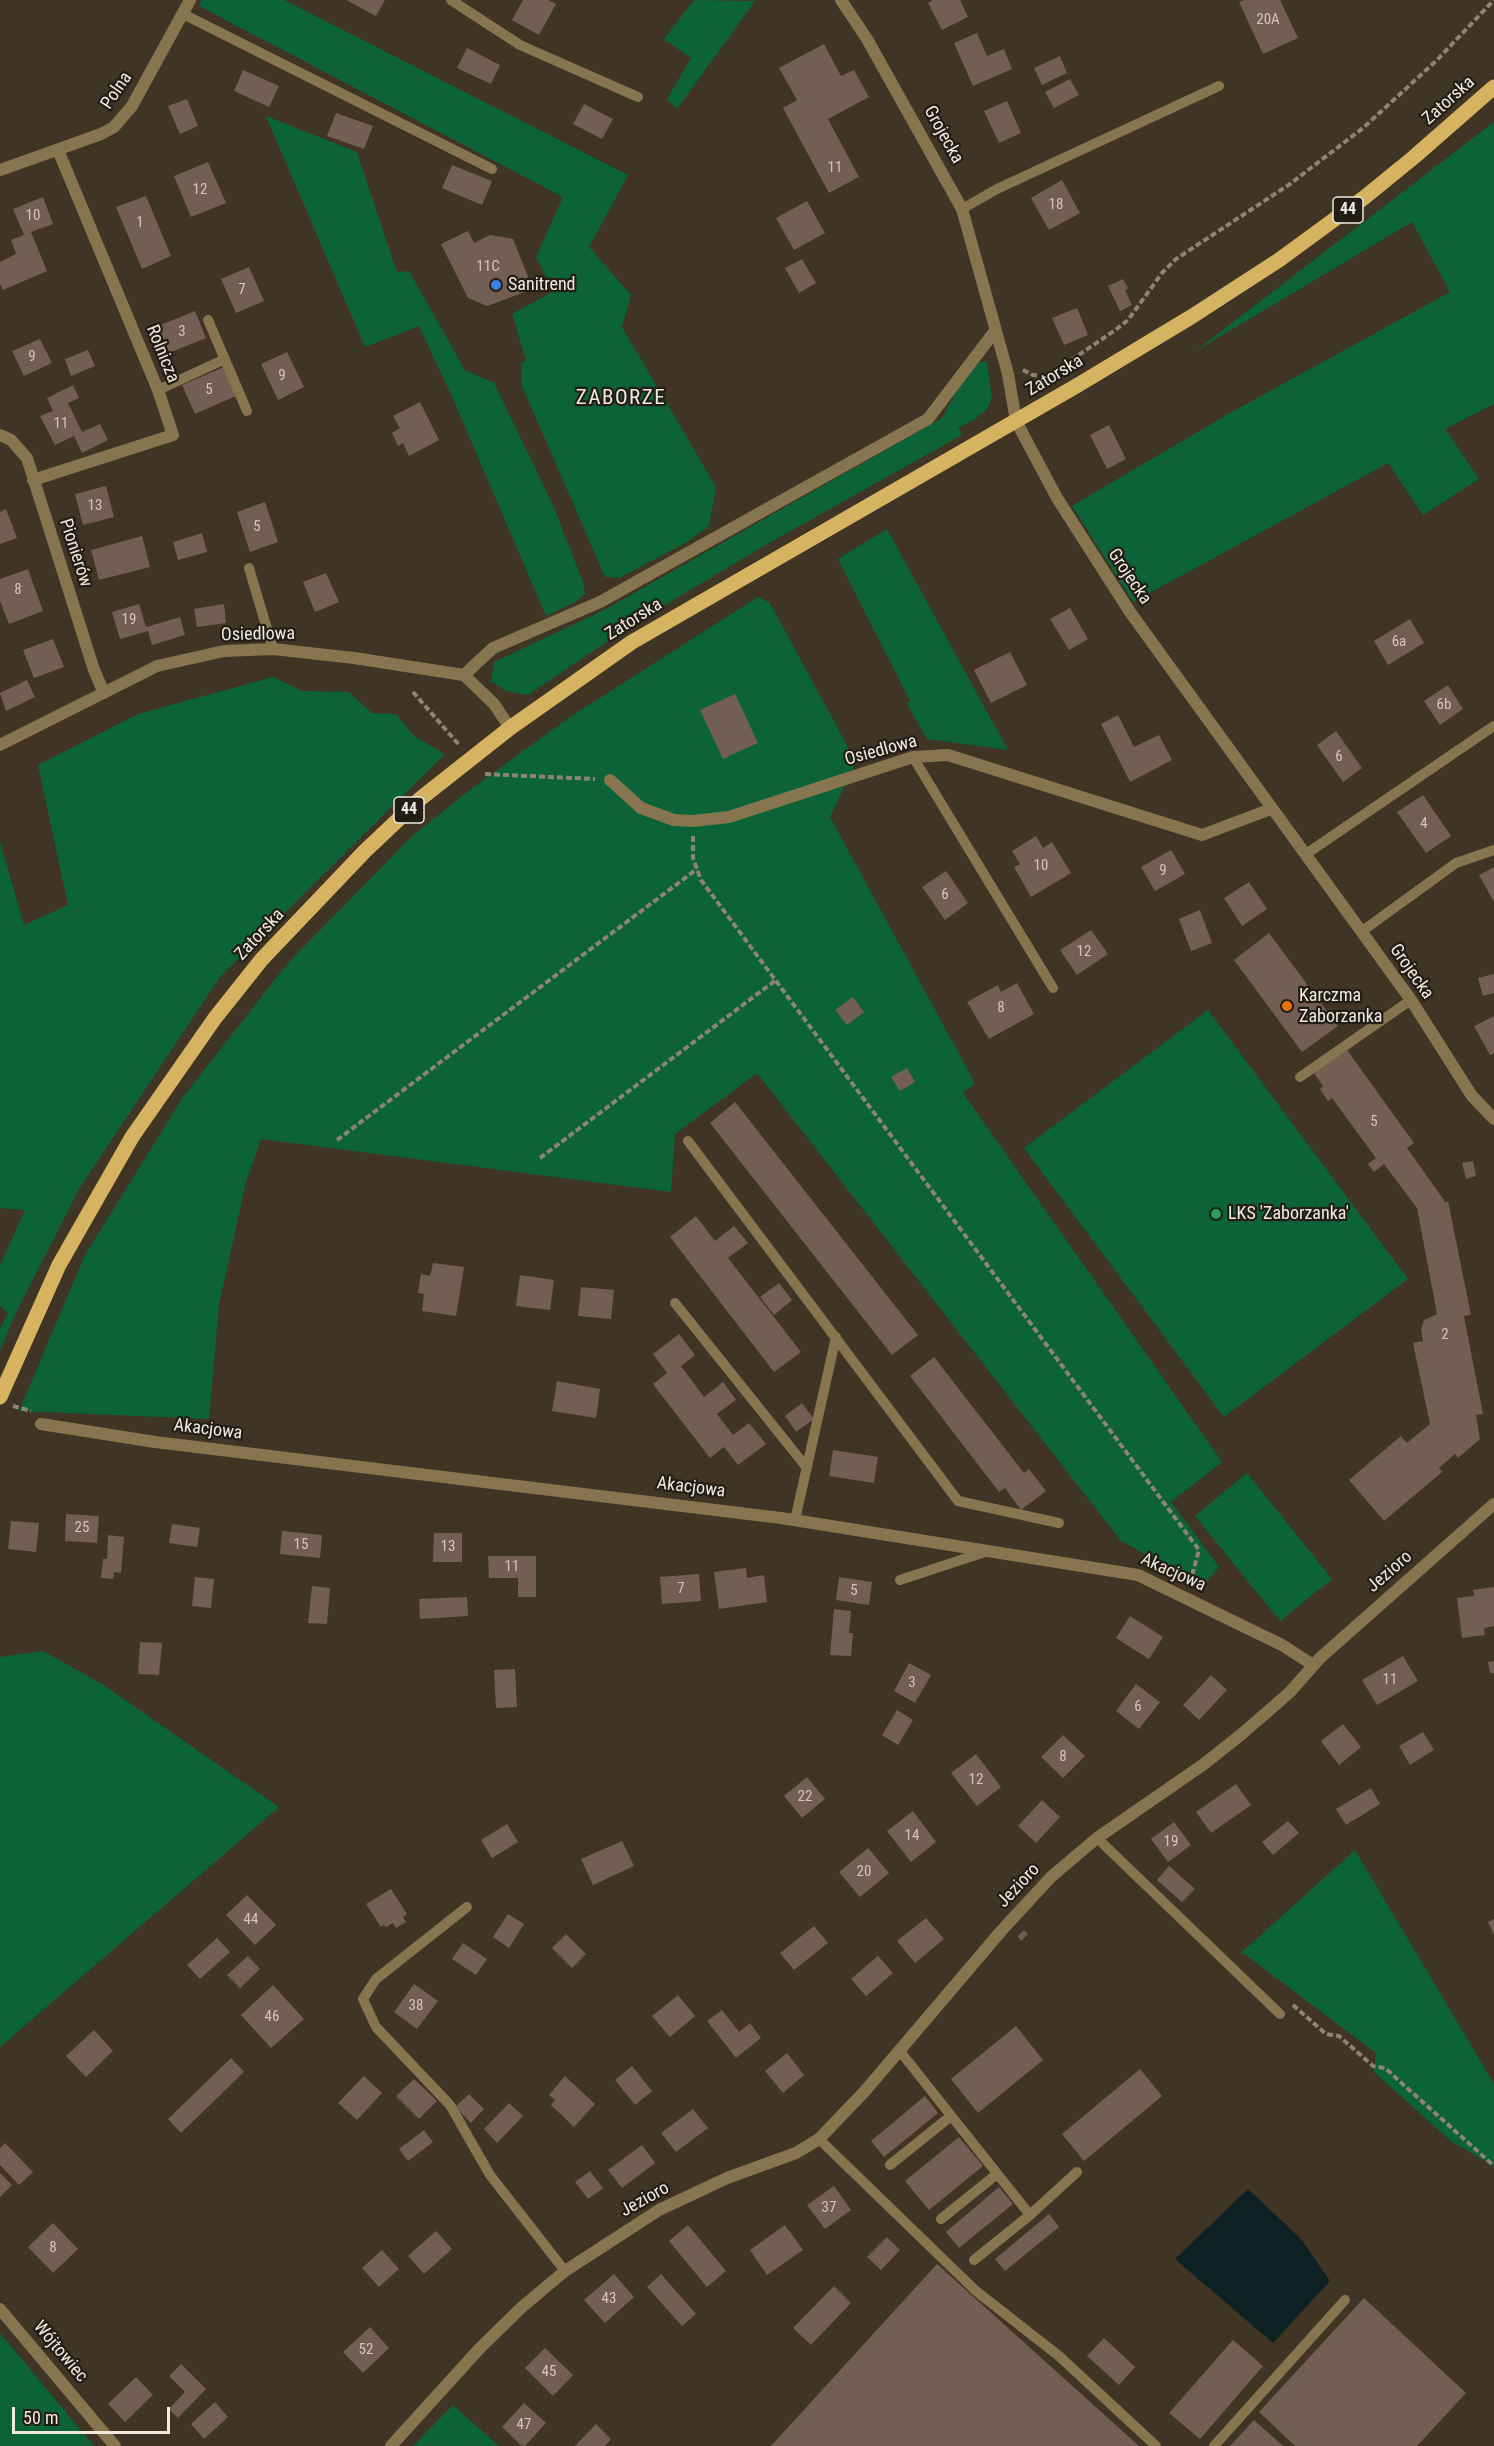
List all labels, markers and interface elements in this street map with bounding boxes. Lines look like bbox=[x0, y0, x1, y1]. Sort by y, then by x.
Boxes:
house number: 20A bbox=[1256, 11, 1280, 29]
street label: Polna bbox=[97, 68, 137, 114]
street label: Zatorska bbox=[1418, 72, 1480, 130]
street label: Grojecka bbox=[918, 102, 968, 168]
house number: 11 bbox=[828, 159, 842, 177]
house number: 12 bbox=[193, 181, 207, 199]
house number: 18 bbox=[1049, 196, 1063, 214]
road number: 44 bbox=[1333, 197, 1363, 223]
house number: 10 bbox=[26, 207, 40, 225]
house number: 1 bbox=[136, 214, 144, 232]
house number: 11C bbox=[476, 258, 500, 276]
place label: Sanitrend bbox=[508, 274, 576, 296]
marker: Sanitrend bbox=[489, 278, 503, 292]
house number: 7 bbox=[238, 281, 246, 299]
street label: Rolnicza bbox=[141, 322, 183, 386]
house number: 3 bbox=[178, 323, 186, 341]
house number: 9 bbox=[28, 348, 36, 366]
street label: Zatorska bbox=[1023, 351, 1087, 401]
house number: 9 bbox=[278, 367, 286, 385]
house number: 5 bbox=[205, 381, 213, 399]
district label: ZABORZE bbox=[576, 386, 666, 412]
house number: 11 bbox=[54, 415, 68, 433]
house number: 13 bbox=[88, 497, 102, 515]
street label: Pionierów bbox=[54, 516, 96, 590]
house number: 5 bbox=[253, 518, 261, 536]
street label: Grojecka bbox=[1103, 545, 1155, 609]
house number: 8 bbox=[14, 581, 22, 599]
street label: Zatorska bbox=[602, 594, 666, 646]
house number: 19 bbox=[122, 611, 136, 629]
street label: Osiedlowa bbox=[221, 624, 295, 646]
house number: 6a bbox=[1392, 633, 1406, 651]
house number: 6b bbox=[1437, 696, 1451, 714]
street label: Osiedlowa bbox=[842, 731, 920, 771]
house number: 6 bbox=[1335, 748, 1343, 766]
road number: 44 bbox=[394, 797, 424, 823]
house number: 4 bbox=[1420, 815, 1428, 833]
house number: 10 bbox=[1034, 857, 1048, 875]
house number: 9 bbox=[1159, 862, 1167, 880]
house number: 6 bbox=[941, 886, 949, 904]
street label: Zatorska bbox=[231, 905, 289, 965]
street label: Grojecka bbox=[1384, 940, 1438, 1004]
house number: 12 bbox=[1077, 943, 1091, 961]
place label: Karczma Zaborzanka bbox=[1299, 985, 1382, 1028]
house number: 8 bbox=[997, 999, 1005, 1017]
marker: Karczma Zaborzanka bbox=[1280, 999, 1294, 1013]
house number: 5 bbox=[1370, 1113, 1378, 1131]
place label: LKS 'Zaborzanka' bbox=[1228, 1203, 1349, 1225]
marker: LKS 'Zaborzanka' bbox=[1209, 1207, 1223, 1221]
house number: 2 bbox=[1441, 1326, 1449, 1344]
street label: Akacjowa bbox=[173, 1415, 243, 1445]
street label: Akacjowa bbox=[656, 1473, 726, 1503]
house number: 25 bbox=[75, 1519, 89, 1537]
house number: 15 bbox=[294, 1536, 308, 1554]
house number: 13 bbox=[441, 1538, 455, 1556]
street label: Jezioro bbox=[1363, 1547, 1417, 1597]
street label: Akacjowa bbox=[1137, 1549, 1209, 1597]
house number: 11 bbox=[505, 1558, 519, 1576]
house number: 7 bbox=[677, 1580, 685, 1598]
house number: 5 bbox=[850, 1582, 858, 1600]
house number: 11 bbox=[1383, 1671, 1397, 1689]
house number: 3 bbox=[908, 1674, 916, 1692]
house number: 6 bbox=[1134, 1698, 1142, 1716]
house number: 8 bbox=[1059, 1748, 1067, 1766]
house number: 12 bbox=[969, 1771, 983, 1789]
house number: 22 bbox=[798, 1788, 812, 1806]
house number: 14 bbox=[905, 1827, 919, 1845]
house number: 19 bbox=[1164, 1833, 1178, 1851]
street label: Jezioro bbox=[993, 1859, 1045, 1913]
house number: 20 bbox=[857, 1863, 871, 1881]
house number: 44 bbox=[244, 1911, 258, 1929]
house number: 38 bbox=[409, 1997, 423, 2015]
house number: 46 bbox=[265, 2008, 279, 2026]
street label: Jezioro bbox=[617, 2178, 673, 2222]
house number: 37 bbox=[822, 2199, 836, 2217]
house number: 8 bbox=[49, 2239, 57, 2257]
house number: 43 bbox=[602, 2290, 616, 2308]
street label: Wójtowiec bbox=[28, 2317, 92, 2387]
house number: 52 bbox=[359, 2341, 373, 2359]
house number: 45 bbox=[542, 2363, 556, 2381]
scale bar bbox=[15, 2395, 172, 2433]
text: 50 m bbox=[23, 2407, 58, 2428]
house number: 47 bbox=[517, 2416, 531, 2434]

